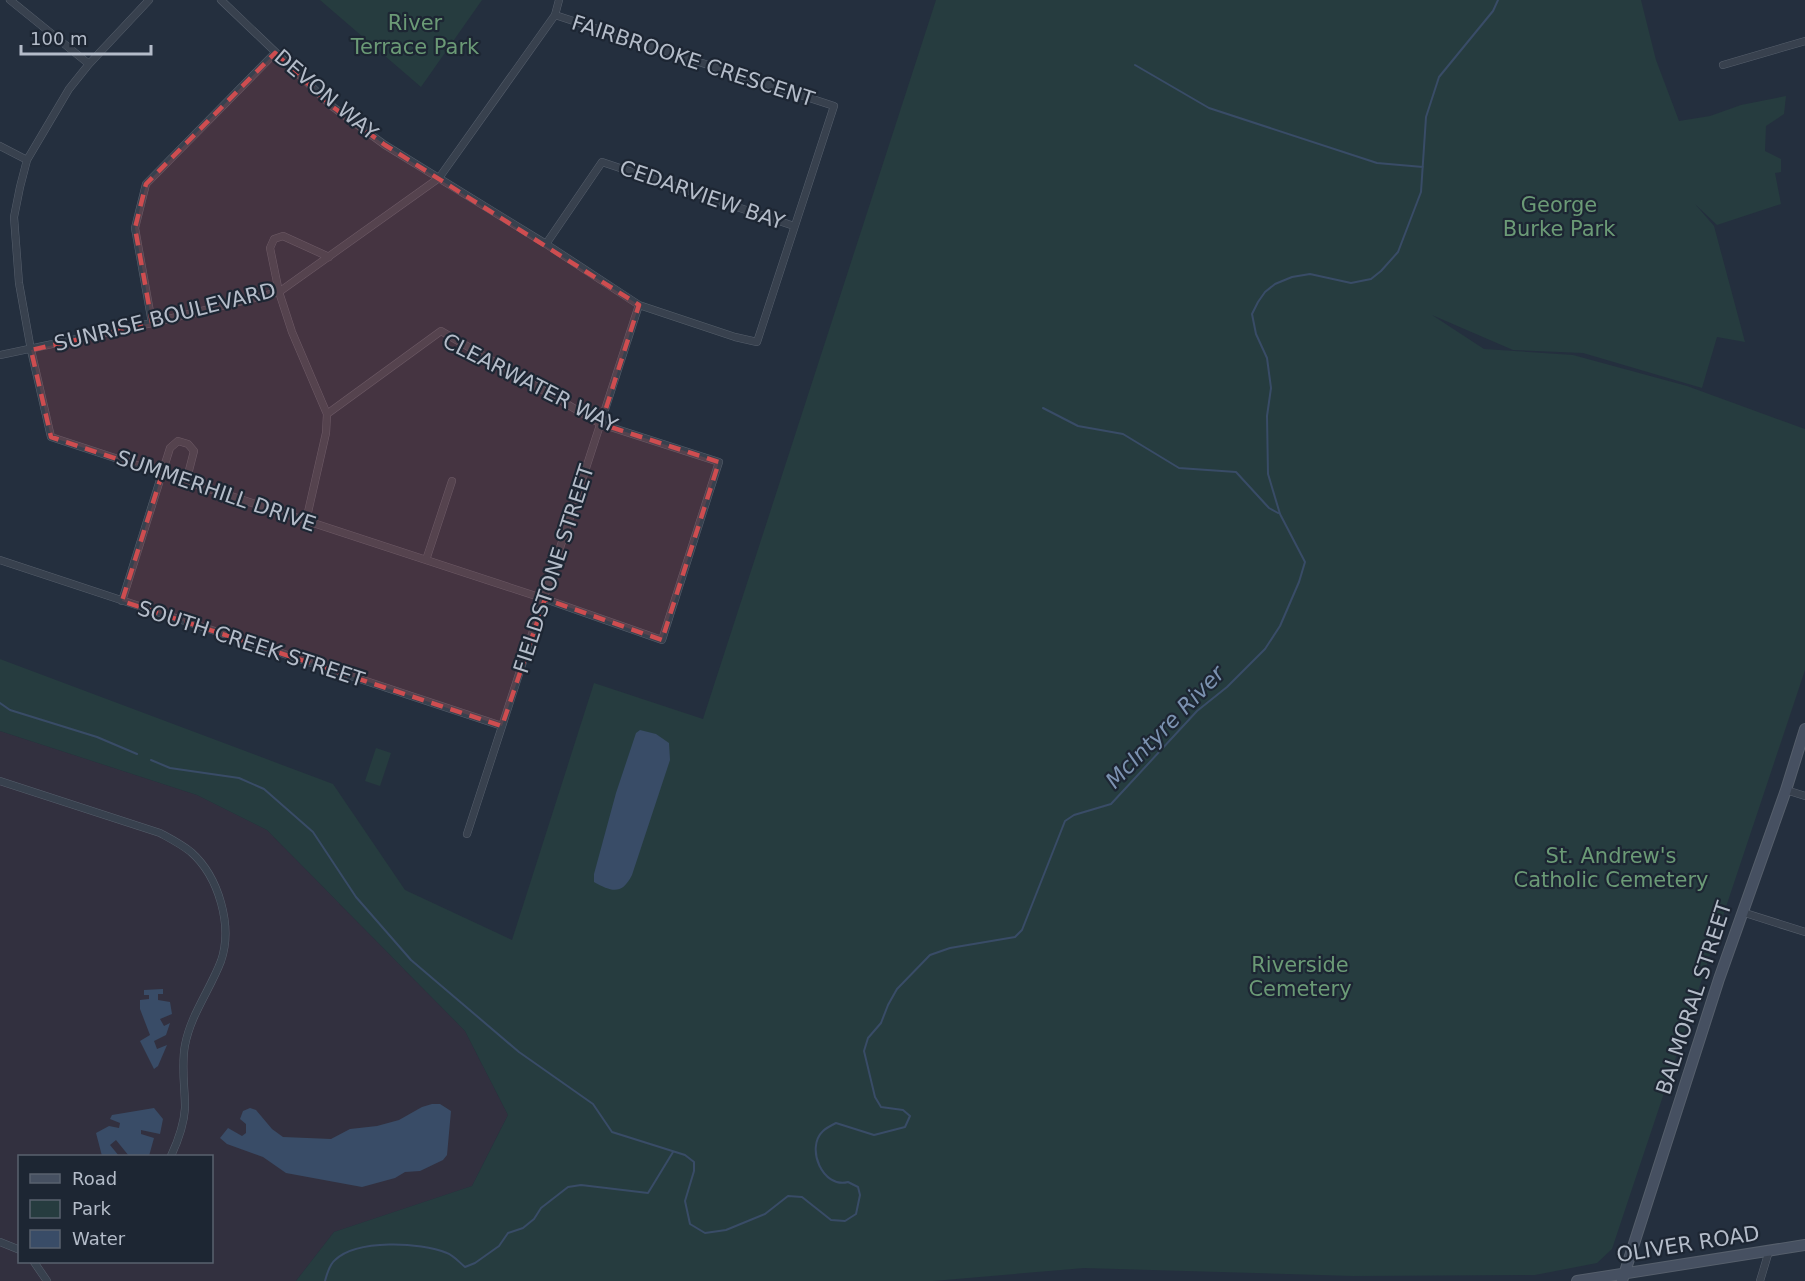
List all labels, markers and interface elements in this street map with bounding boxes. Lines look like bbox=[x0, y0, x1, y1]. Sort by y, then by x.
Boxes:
street label: FAIRBROOKE CRESCENT bbox=[569, 10, 817, 112]
park label: River Terrace Park bbox=[350, 11, 480, 59]
scale bar bbox=[21, 18, 152, 56]
text: 100 m bbox=[30, 28, 88, 49]
street label: DEVON WAY bbox=[269, 45, 383, 145]
street label: CEDARVIEW BAY bbox=[616, 156, 788, 235]
park label: George Burke Park bbox=[1503, 193, 1616, 241]
street label: SUNRISE BOULEVARD bbox=[52, 278, 278, 356]
street label: CLEARWATER WAY bbox=[439, 329, 621, 437]
street label: SUMMERHILL DRIVE bbox=[113, 446, 319, 536]
street label: FIELDSTONE STREET bbox=[509, 462, 599, 676]
street label: SOUTH CREEK STREET bbox=[135, 596, 368, 692]
water label: McIntyre River bbox=[1101, 659, 1231, 793]
park label: St. Andrew's Catholic Cemetery bbox=[1514, 844, 1709, 892]
street label: BALMORAL STREET bbox=[1651, 898, 1737, 1098]
park label: Riverside Cemetery bbox=[1248, 953, 1352, 1001]
legend bbox=[18, 1155, 213, 1263]
text: Road bbox=[72, 1168, 117, 1189]
text: Park bbox=[72, 1198, 111, 1219]
street label: OLIVER ROAD bbox=[1615, 1221, 1761, 1267]
text: Water bbox=[72, 1228, 126, 1249]

